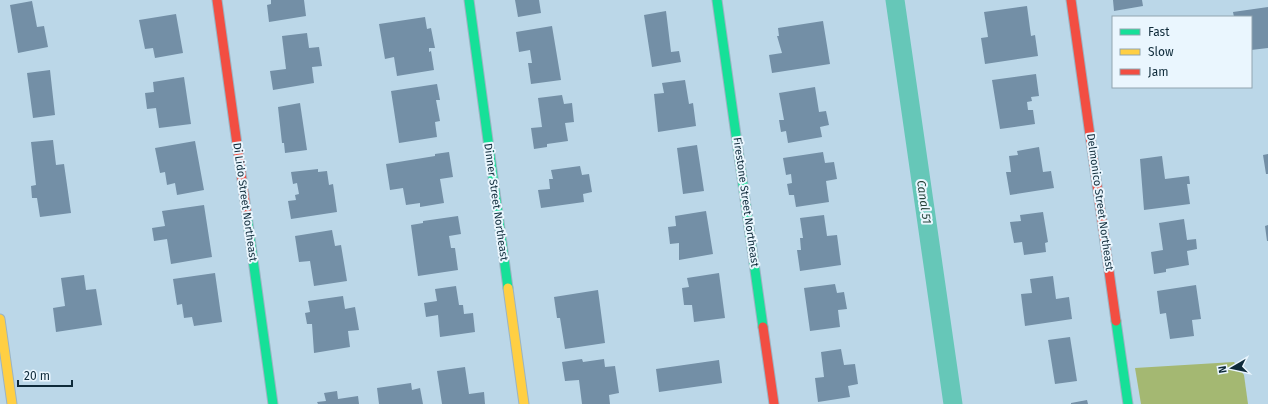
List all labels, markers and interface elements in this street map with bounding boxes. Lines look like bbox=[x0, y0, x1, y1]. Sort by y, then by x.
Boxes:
legend bbox=[1112, 16, 1252, 88]
text: Fast bbox=[1148, 25, 1170, 39]
text: Slow bbox=[1148, 45, 1174, 59]
text: Jam bbox=[1148, 65, 1168, 79]
street label: Delmonico Street Northeast bbox=[1084, 133, 1116, 271]
street label: Firestone Street Northeast bbox=[730, 136, 762, 268]
street label: Di Lido Street Northeast bbox=[230, 142, 260, 262]
street label: Dinner Street Northeast bbox=[481, 142, 511, 262]
water label: Canal 51 bbox=[914, 179, 934, 225]
north arrow bbox=[1212, 348, 1252, 388]
scale bar bbox=[18, 362, 72, 388]
text: N bbox=[1216, 365, 1230, 374]
text: 20 m bbox=[24, 369, 50, 383]

